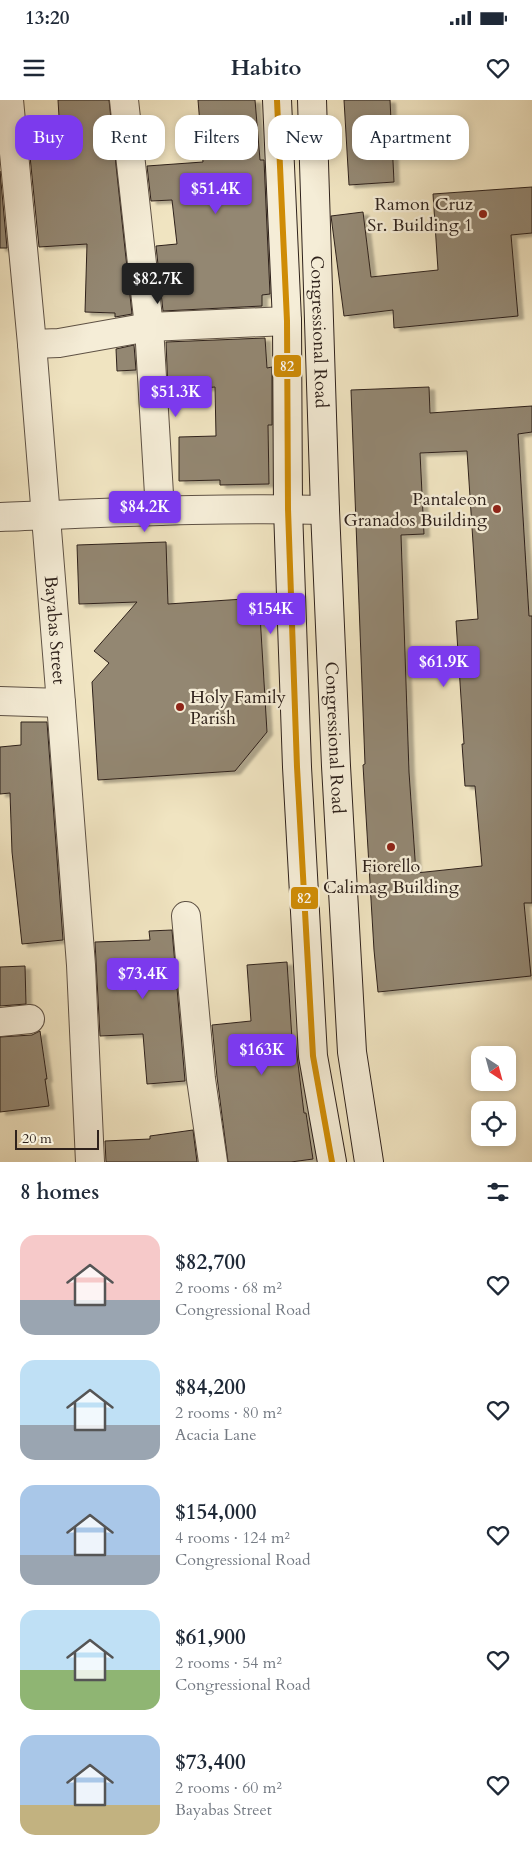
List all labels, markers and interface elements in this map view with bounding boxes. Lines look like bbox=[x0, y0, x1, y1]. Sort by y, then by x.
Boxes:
text: 13:20 bbox=[25, 5, 69, 31]
text: Habito bbox=[231, 53, 301, 83]
icon: menu bbox=[20, 54, 48, 82]
icon: heart bbox=[484, 54, 512, 82]
chip: Buy bbox=[15, 115, 83, 160]
chip: Rent bbox=[93, 115, 165, 160]
chip: Filters bbox=[175, 115, 258, 160]
chip: New bbox=[268, 115, 342, 160]
chip: Apartment bbox=[352, 115, 469, 160]
pin: $51.4K bbox=[175, 172, 257, 215]
text: $51.4K bbox=[191, 178, 241, 200]
place label: Ramon Cruz Sr. Building 1 bbox=[367, 192, 473, 238]
marker: Ramon Cruz Sr. Building 1 bbox=[477, 208, 489, 220]
street label: Congressional Road bbox=[304, 255, 334, 409]
pin: $82.7K bbox=[117, 262, 199, 305]
text: $82.7K bbox=[133, 268, 183, 290]
line badge: 82 bbox=[273, 354, 302, 378]
text: 82 bbox=[280, 357, 294, 376]
pin: $51.3K bbox=[135, 376, 217, 418]
text: $51.3K bbox=[151, 381, 201, 403]
place label: Pantaleon Granados Building bbox=[344, 487, 488, 533]
pin: $84.2K bbox=[104, 490, 186, 533]
text: $84.2K bbox=[120, 496, 170, 518]
marker: Pantaleon Granados Building bbox=[491, 503, 503, 515]
street label: Bayabas Street bbox=[38, 575, 72, 686]
pin: $154K bbox=[236, 592, 306, 635]
text: $154K bbox=[248, 598, 294, 620]
pin: $61.9K bbox=[403, 646, 485, 688]
text: $61.9K bbox=[419, 651, 469, 673]
street label: Congressional Road bbox=[319, 661, 351, 815]
place label: Holy Family Parish bbox=[190, 685, 287, 731]
marker: Holy Family Parish bbox=[174, 701, 186, 713]
marker: Fiorello Calimag Building bbox=[385, 841, 397, 853]
place label: Fiorello Calimag Building bbox=[323, 854, 460, 900]
line badge: 82 bbox=[290, 886, 319, 910]
text: 82 bbox=[297, 889, 311, 908]
pin: $73.4K bbox=[102, 958, 184, 1000]
text: $73.4K bbox=[118, 963, 168, 985]
pin: $163K bbox=[227, 1034, 297, 1076]
text: $163K bbox=[239, 1039, 285, 1061]
north arrow bbox=[471, 1046, 516, 1091]
map controls bbox=[471, 1046, 516, 1146]
button: locate bbox=[471, 1101, 516, 1146]
scale bar bbox=[15, 1127, 99, 1150]
text: 20 m bbox=[22, 1129, 52, 1148]
text: 8 homes bbox=[20, 1178, 99, 1207]
icon: filters bbox=[484, 1178, 512, 1206]
text: $82,700 bbox=[175, 1248, 246, 1277]
icon: home bbox=[60, 1255, 120, 1315]
icon: heart bbox=[484, 1271, 512, 1299]
text: 2 rooms · 68 m² bbox=[175, 1277, 282, 1299]
text: Congressional Road bbox=[175, 1299, 310, 1321]
text: $84,200 bbox=[175, 1373, 246, 1402]
icon: home bbox=[60, 1380, 120, 1440]
icon: heart bbox=[484, 1396, 512, 1424]
text: 2 rooms · 80 m² bbox=[175, 1402, 282, 1424]
text: Acacia Lane bbox=[175, 1424, 257, 1446]
text: $154,000 bbox=[175, 1498, 256, 1527]
icon: home bbox=[60, 1505, 120, 1565]
icon: heart bbox=[484, 1521, 512, 1549]
text: 4 rooms · 124 m² bbox=[175, 1527, 290, 1549]
text: Congressional Road bbox=[175, 1549, 310, 1571]
text: $61,900 bbox=[175, 1623, 246, 1652]
icon: home bbox=[60, 1630, 120, 1690]
icon: heart bbox=[484, 1646, 512, 1674]
text: 2 rooms · 54 m² bbox=[175, 1652, 282, 1674]
text: Congressional Road bbox=[175, 1674, 310, 1696]
text: $73,400 bbox=[175, 1748, 246, 1777]
icon: home bbox=[60, 1755, 120, 1815]
icon: heart bbox=[484, 1771, 512, 1799]
text: 2 rooms · 60 m² bbox=[175, 1777, 282, 1799]
text: Bayabas Street bbox=[175, 1799, 272, 1821]

